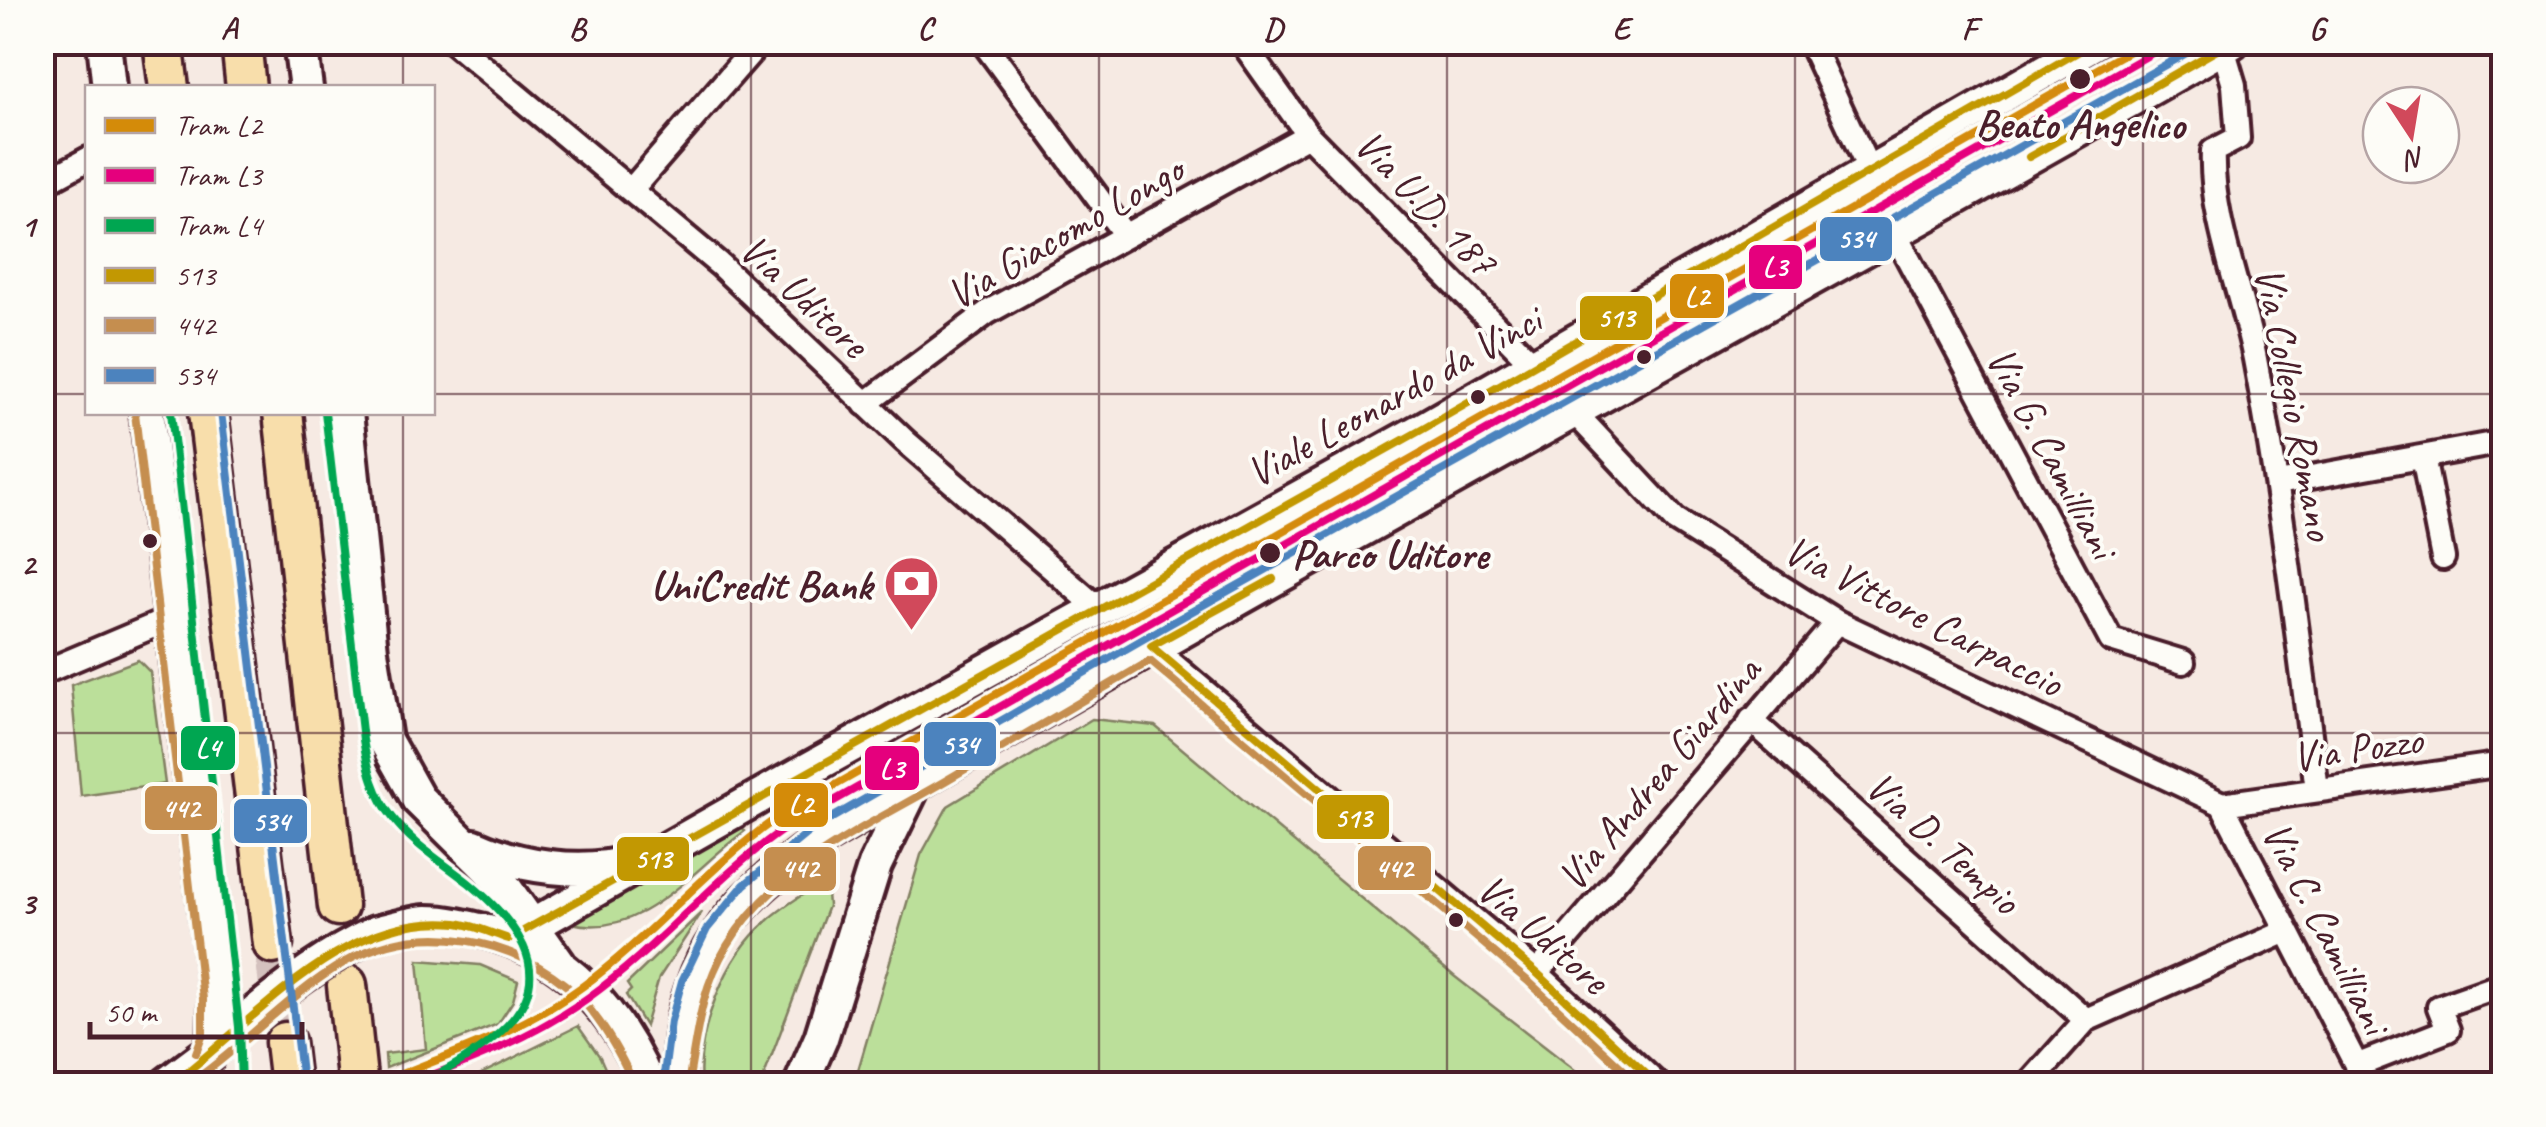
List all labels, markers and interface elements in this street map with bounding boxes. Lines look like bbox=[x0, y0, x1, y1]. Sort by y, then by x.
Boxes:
text: A bbox=[221, 8, 240, 49]
text: B bbox=[569, 8, 588, 49]
text: C bbox=[917, 8, 937, 49]
text: D bbox=[1264, 8, 1286, 49]
text: E bbox=[1612, 8, 1634, 49]
text: F bbox=[1962, 8, 1984, 49]
text: G bbox=[2309, 8, 2329, 49]
marker: Beato Angelico bbox=[2067, 66, 2093, 92]
legend bbox=[85, 85, 435, 415]
north arrow bbox=[2361, 85, 2461, 185]
place label: Beato Angelico bbox=[1976, 98, 2187, 151]
text: Tram L2 bbox=[175, 106, 264, 144]
street label: Via U.D. 187 bbox=[1343, 119, 1510, 289]
text: N bbox=[2399, 140, 2428, 179]
street label: Via Giacomo Longo bbox=[937, 141, 1196, 321]
text: Tram L3 bbox=[175, 156, 264, 194]
text: 1 bbox=[21, 205, 39, 246]
text: Tram L4 bbox=[175, 206, 264, 244]
line badge: 534 bbox=[1818, 215, 1894, 263]
text: 534 bbox=[1837, 221, 1878, 256]
street label: Via Uditore bbox=[728, 223, 881, 371]
line badge: L3 bbox=[1747, 243, 1804, 291]
text: L3 bbox=[1763, 249, 1790, 284]
text: 513 bbox=[175, 256, 218, 294]
street label: Via Collegio Romano bbox=[2242, 262, 2347, 547]
line badge: L2 bbox=[1668, 272, 1726, 320]
text: L2 bbox=[1685, 279, 1712, 314]
street label: Viale Leonardo da Vinci bbox=[1237, 291, 1555, 499]
line badge: 513 bbox=[1578, 294, 1654, 342]
text: 513 bbox=[1597, 300, 1637, 335]
text: 442 bbox=[175, 306, 218, 344]
street label: Via G. Camilliani bbox=[1974, 338, 2132, 572]
unlabelled marker bbox=[1634, 347, 1654, 367]
text: 534 bbox=[175, 356, 218, 394]
unlabelled marker bbox=[1468, 387, 1488, 407]
street label: Via Vittore Carpaccio bbox=[1775, 523, 2073, 710]
place label: Parco Uditore bbox=[1292, 528, 1491, 581]
unlabelled marker bbox=[140, 531, 160, 551]
marker: Parco Uditore bbox=[1257, 540, 1283, 566]
text: 2 bbox=[21, 544, 38, 585]
bank icon: UniCredit Bank bbox=[881, 554, 941, 633]
place label: UniCredit Bank bbox=[650, 559, 875, 612]
street label: Via Andrea Giardina bbox=[1546, 644, 1775, 902]
street label: Via Pozzo bbox=[2289, 713, 2428, 784]
line badge: 534 bbox=[922, 720, 998, 768]
line badge: L4 bbox=[179, 724, 237, 772]
text: 534 bbox=[941, 727, 982, 762]
text: L4 bbox=[196, 730, 224, 765]
line badge: L3 bbox=[863, 744, 921, 792]
text: L3 bbox=[880, 751, 907, 786]
street label: Via D. Tempio bbox=[1855, 760, 2033, 928]
line badge: L2 bbox=[772, 781, 830, 829]
line badge: 442 bbox=[143, 784, 219, 832]
text: L2 bbox=[789, 787, 816, 822]
text: 442 bbox=[162, 791, 202, 826]
line badge: 513 bbox=[1315, 793, 1391, 841]
line badge: 534 bbox=[232, 797, 309, 845]
text: 513 bbox=[1334, 800, 1374, 835]
text: 534 bbox=[252, 804, 293, 839]
street label: Via C. Camilliani bbox=[2250, 813, 2404, 1047]
line badge: 513 bbox=[615, 835, 691, 883]
text: 513 bbox=[634, 841, 674, 876]
line badge: 442 bbox=[1356, 844, 1433, 892]
line badge: 442 bbox=[762, 845, 838, 893]
text: 442 bbox=[781, 851, 821, 886]
text: 442 bbox=[1375, 851, 1415, 886]
street label: Via Uditore bbox=[1466, 862, 1622, 1007]
text: 3 bbox=[21, 883, 38, 924]
unlabelled marker bbox=[1446, 910, 1466, 930]
scale bar bbox=[90, 977, 302, 1039]
text: 50 m bbox=[105, 993, 158, 1031]

